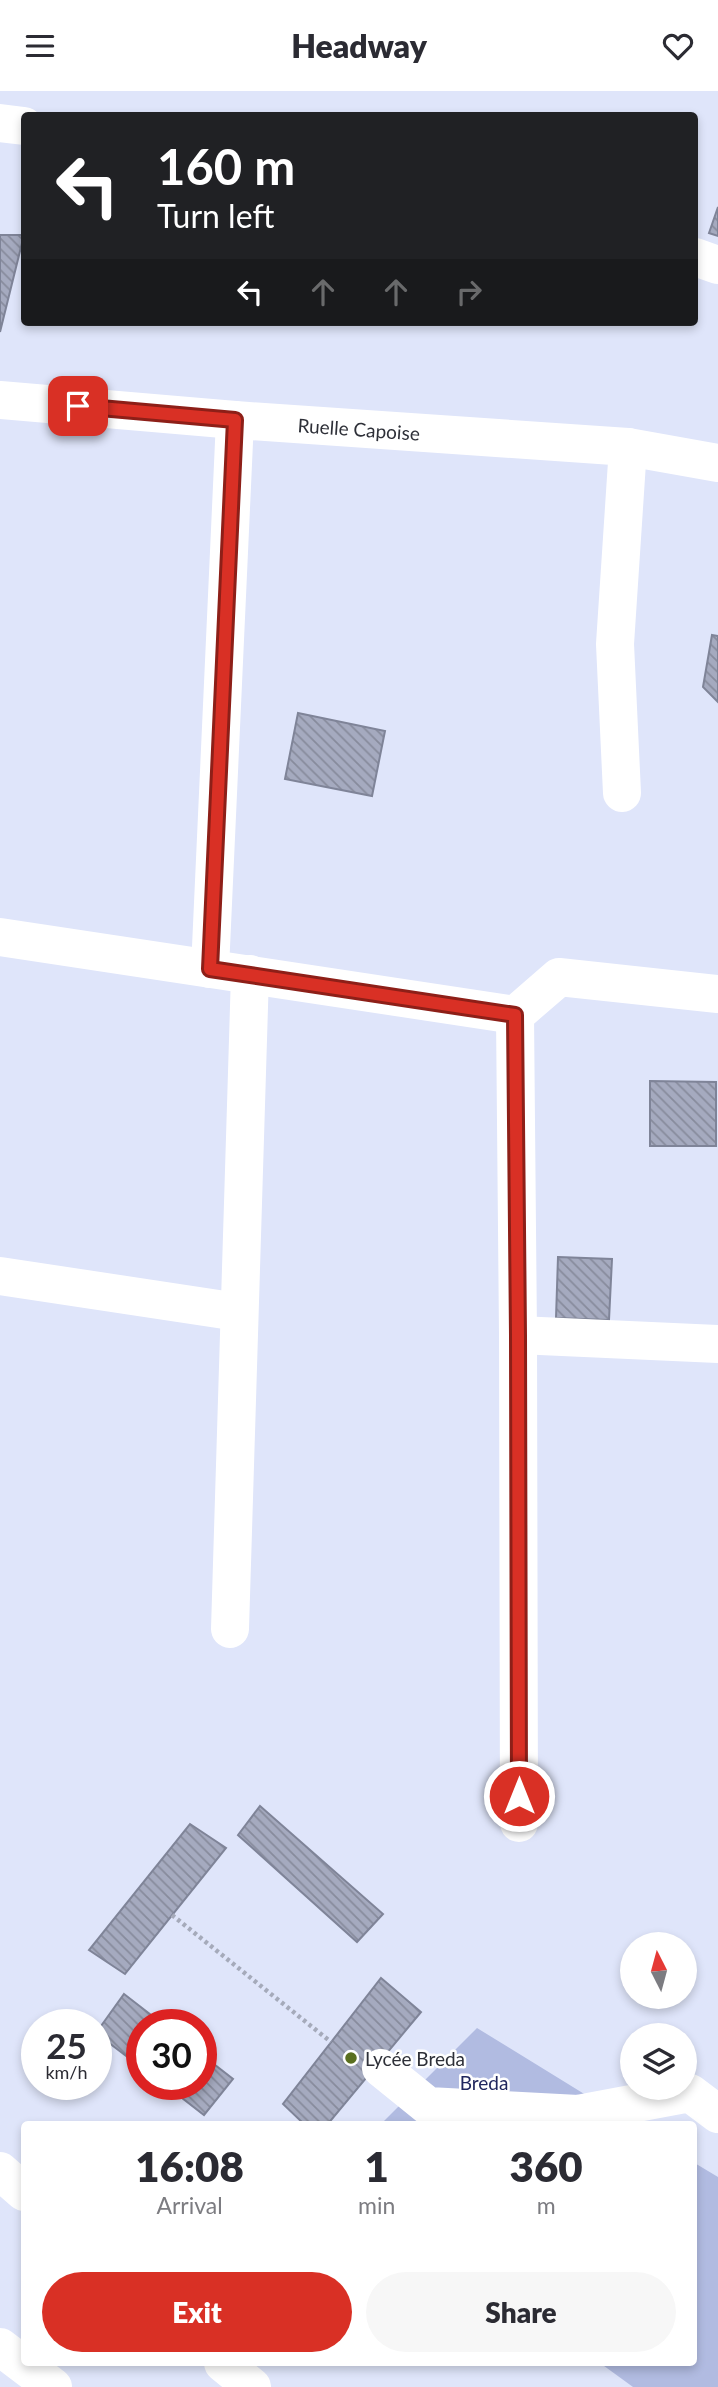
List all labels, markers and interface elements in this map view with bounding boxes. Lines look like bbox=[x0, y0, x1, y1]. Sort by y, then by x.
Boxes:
text: Headway bbox=[291, 26, 427, 65]
icon: menu bbox=[21, 27, 59, 65]
icon: heart bbox=[659, 27, 697, 65]
text: 160 m bbox=[157, 137, 295, 195]
icon: left bbox=[42, 140, 133, 231]
text: Turn left bbox=[157, 196, 274, 235]
icon: left bbox=[231, 273, 269, 311]
icon: ahead bbox=[304, 273, 342, 311]
icon: ahead bbox=[377, 273, 415, 311]
icon: right bbox=[450, 273, 488, 311]
pin bbox=[48, 376, 108, 436]
icon: arrive bbox=[59, 387, 97, 425]
street label: Ruelle Capoise bbox=[297, 413, 421, 444]
position arrow bbox=[482, 1759, 556, 1833]
north arrow bbox=[620, 1932, 696, 2009]
map controls bbox=[620, 1932, 697, 2100]
speed limit sign: 30 bbox=[126, 2009, 217, 2100]
button: layers bbox=[620, 2023, 697, 2100]
text: 25 bbox=[46, 2024, 87, 2066]
place label: Lycée Breda bbox=[365, 2047, 465, 2070]
marker: Lycée Breda bbox=[343, 2050, 359, 2066]
text: km/h bbox=[45, 2061, 88, 2083]
park label: Breda bbox=[460, 2071, 508, 2094]
text: 16:08 bbox=[135, 2141, 244, 2191]
text: 1 bbox=[365, 2141, 389, 2191]
text: 360 bbox=[510, 2141, 583, 2191]
text: Arrival bbox=[156, 2191, 223, 2219]
text: min bbox=[358, 2191, 395, 2219]
text: m bbox=[537, 2191, 556, 2219]
button: Exit bbox=[42, 2272, 352, 2352]
button: Share bbox=[366, 2272, 676, 2352]

